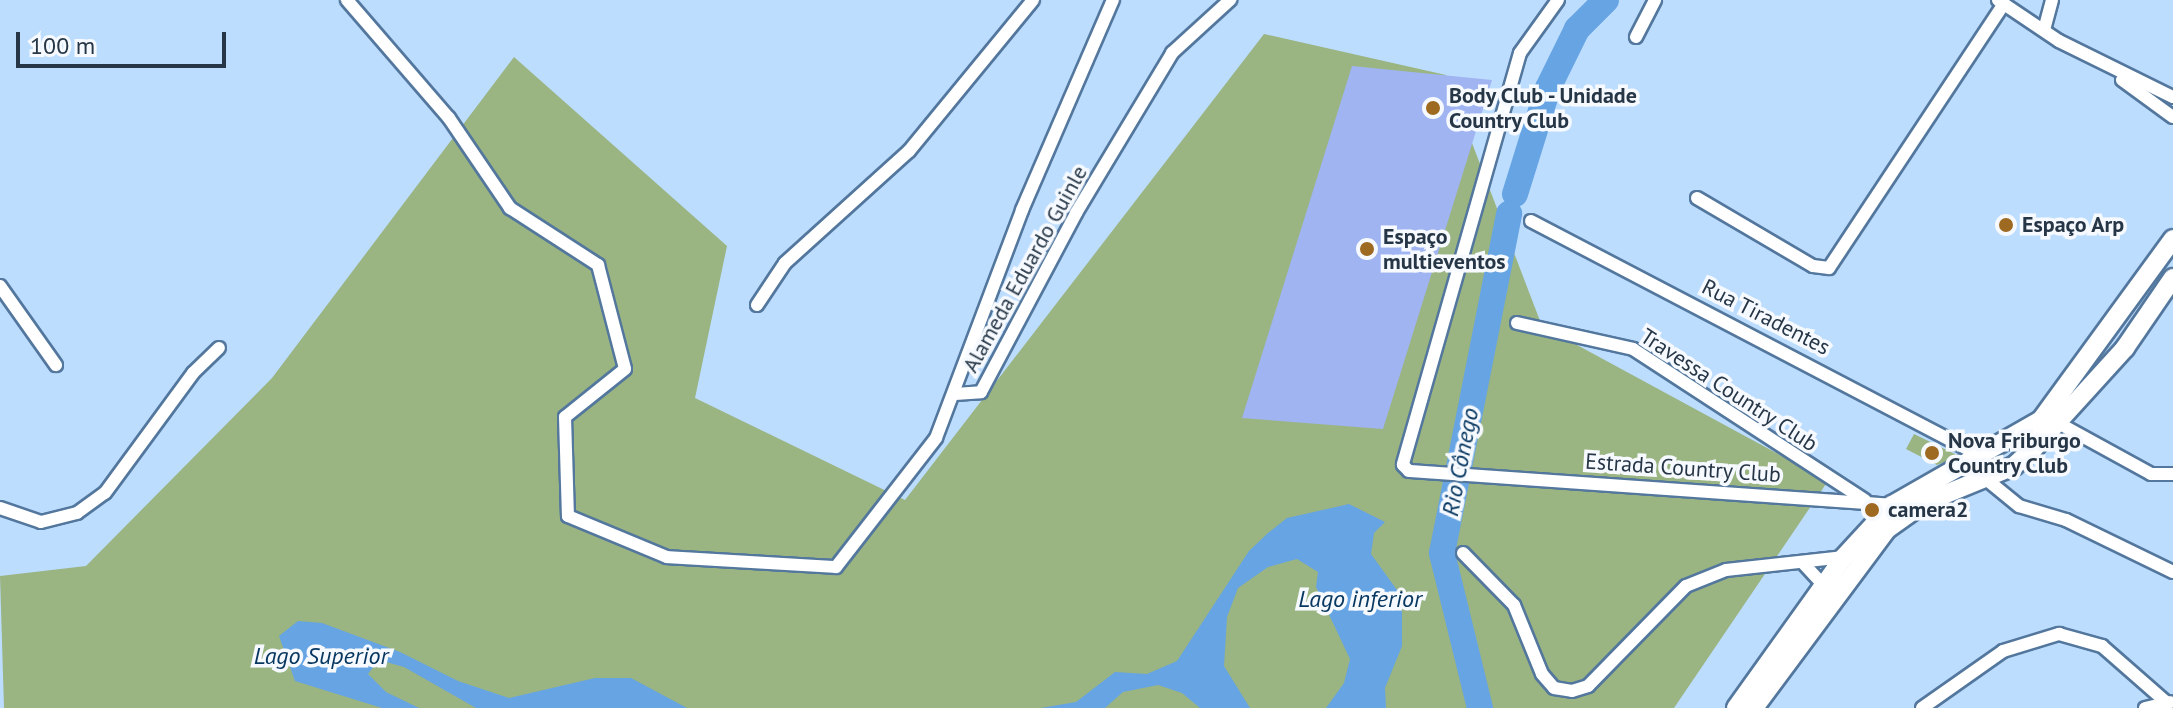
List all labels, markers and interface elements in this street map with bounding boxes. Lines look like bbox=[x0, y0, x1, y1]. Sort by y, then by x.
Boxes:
scale bar bbox=[20, 16, 230, 66]
text: 100 m bbox=[30, 30, 95, 61]
place label: Body Club - Unidade Country Club bbox=[1449, 82, 1641, 134]
marker: Body Club - Unidade Country Club bbox=[1424, 99, 1442, 117]
street label: Alameda Eduardo Guinle bbox=[957, 161, 1093, 377]
place label: Espaço Arp bbox=[2022, 212, 2125, 238]
marker: Espaço Arp bbox=[1997, 216, 2015, 234]
place label: Espaço multieventos bbox=[1383, 223, 1506, 274]
marker: Espaço multieventos bbox=[1358, 240, 1376, 258]
street label: Rua Tiradentes bbox=[1697, 273, 1835, 361]
street label: Travessa Country Club bbox=[1635, 323, 1823, 457]
water label: Rio Cônego bbox=[1435, 405, 1485, 519]
place label: Nova Friburgo Country Club bbox=[1948, 427, 2081, 478]
marker: Nova Friburgo Country Club bbox=[1923, 444, 1941, 462]
street label: Estrada Country Club bbox=[1584, 448, 1782, 488]
place label: camera2 bbox=[1888, 497, 1968, 523]
marker: camera2 bbox=[1863, 501, 1881, 519]
water label: Lago inferior bbox=[1298, 585, 1422, 613]
water label: Lago Superior bbox=[254, 642, 388, 670]

